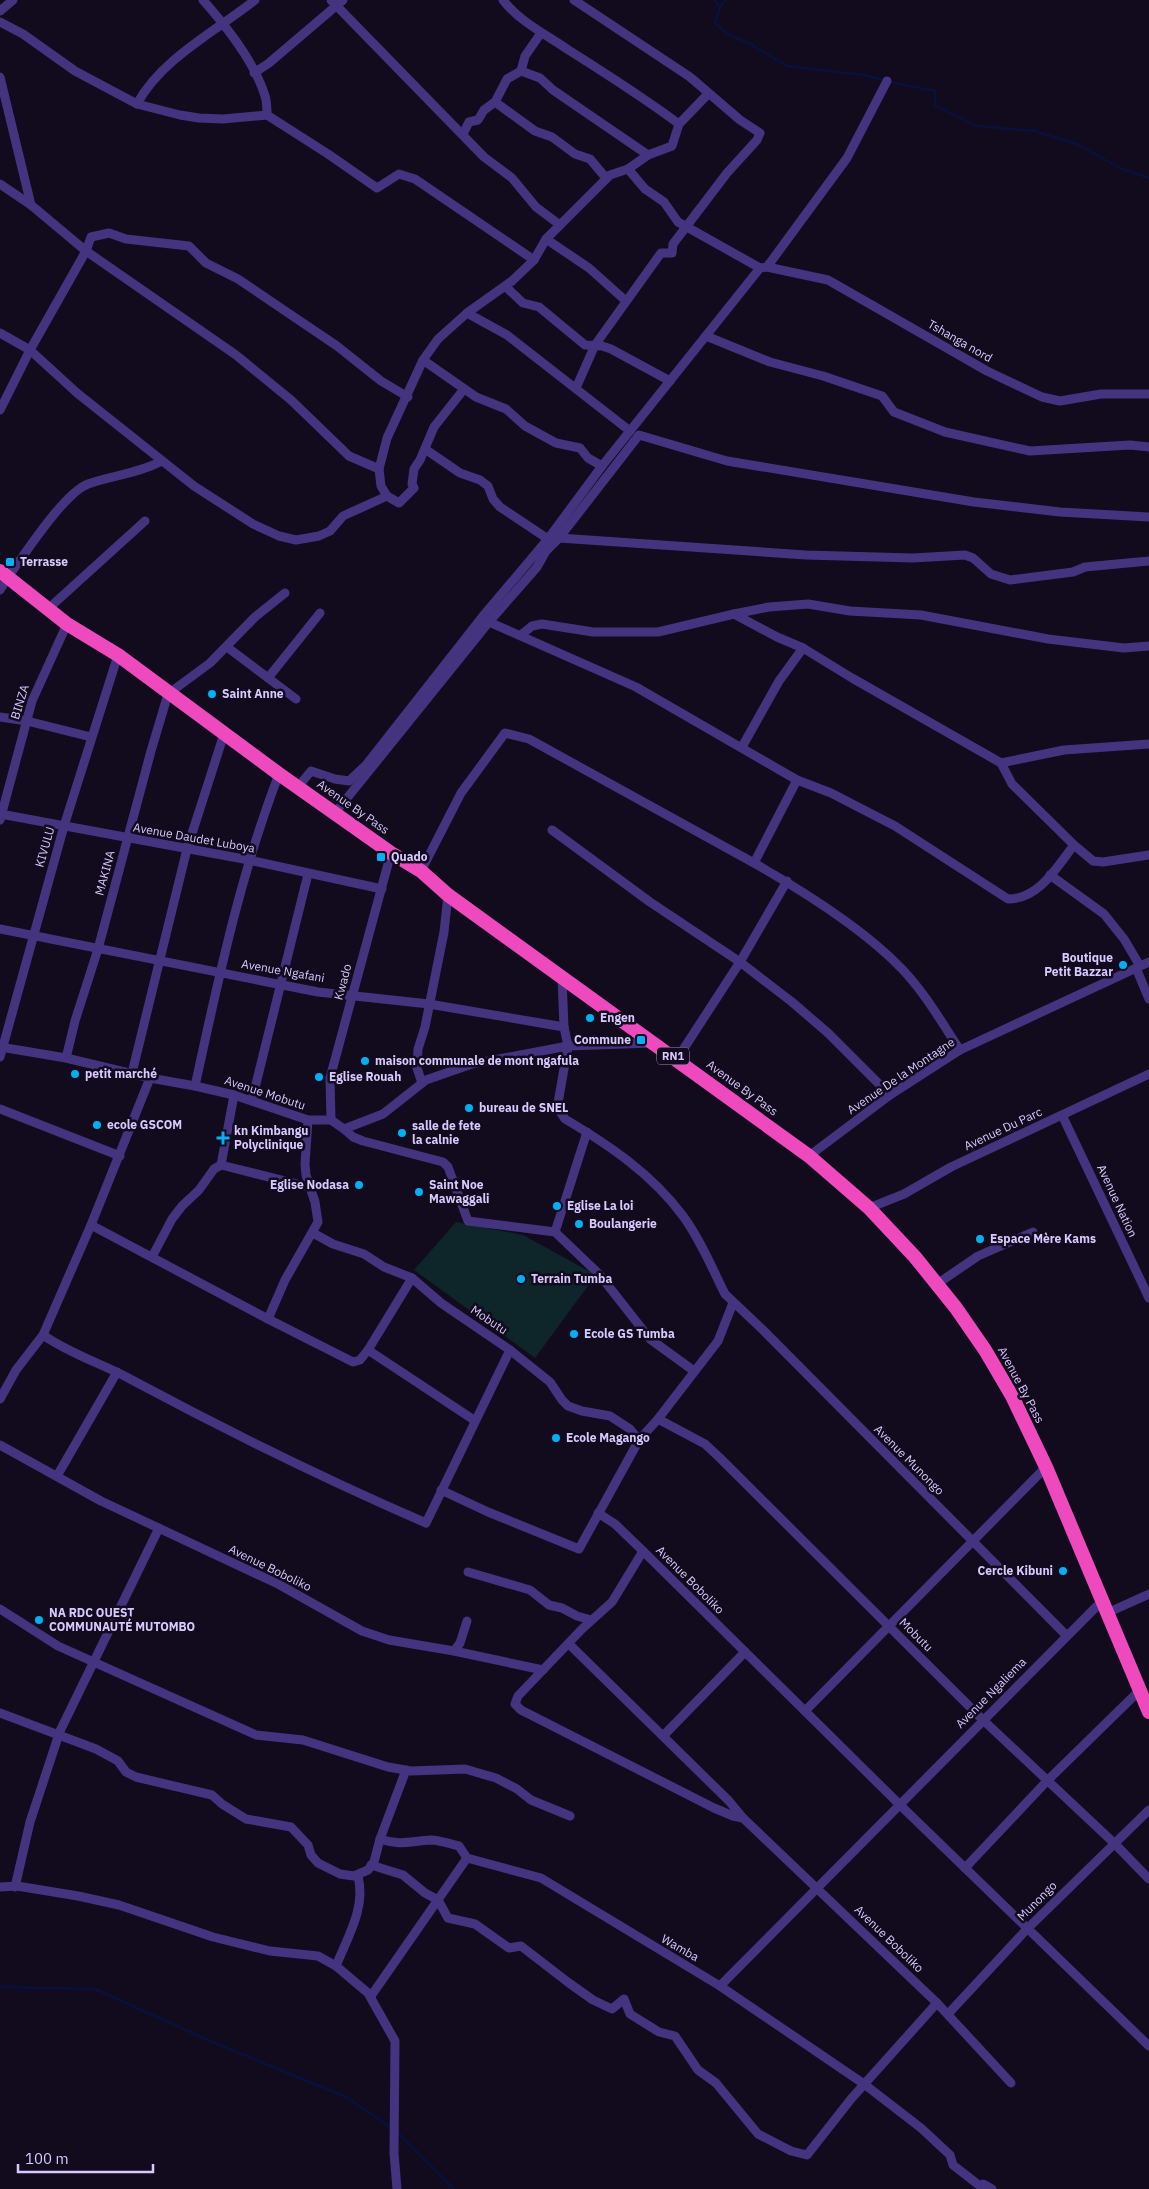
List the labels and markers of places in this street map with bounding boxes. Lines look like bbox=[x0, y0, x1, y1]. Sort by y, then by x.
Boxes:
place label: Terrasse bbox=[20, 554, 68, 569]
marker: Terrasse bbox=[4, 556, 16, 568]
place label: Saint Anne bbox=[222, 686, 284, 701]
marker: Saint Anne bbox=[206, 688, 218, 700]
place label: Quado bbox=[391, 849, 428, 864]
marker: Quado bbox=[375, 851, 387, 863]
place label: Boutique Petit Bazzar bbox=[1044, 950, 1113, 979]
marker: Boutique Petit Bazzar bbox=[1117, 959, 1129, 971]
place label: Engen bbox=[600, 1010, 635, 1025]
marker: Engen bbox=[584, 1012, 596, 1024]
place label: Commune bbox=[574, 1032, 631, 1047]
marker: Commune bbox=[635, 1034, 647, 1046]
place label: maison communale de mont ngafula bbox=[375, 1053, 579, 1068]
marker: maison communale de mont ngafula bbox=[359, 1055, 371, 1067]
place label: petit marché bbox=[85, 1066, 157, 1081]
marker: petit marché bbox=[69, 1068, 81, 1080]
place label: Eglise Rouah bbox=[329, 1069, 401, 1084]
marker: Eglise Rouah bbox=[313, 1071, 325, 1083]
place label: bureau de SNEL bbox=[479, 1100, 569, 1115]
marker: bureau de SNEL bbox=[463, 1102, 475, 1114]
place label: ecole GSCOM bbox=[107, 1117, 182, 1132]
place label: salle de fete la calnie bbox=[412, 1118, 481, 1147]
marker: ecole GSCOM bbox=[91, 1119, 103, 1131]
place label: kn Kimbangu Polyclinique bbox=[234, 1123, 308, 1152]
marker: salle de fete la calnie bbox=[396, 1127, 408, 1139]
marker: kn Kimbangu Polyclinique bbox=[216, 1131, 230, 1145]
place label: Eglise Nodasa bbox=[270, 1177, 349, 1192]
place label: Saint Noe Mawaggali bbox=[429, 1177, 490, 1206]
marker: Eglise Nodasa bbox=[353, 1179, 365, 1191]
marker: Saint Noe Mawaggali bbox=[413, 1186, 425, 1198]
place label: Eglise La loi bbox=[567, 1198, 633, 1213]
marker: Eglise La loi bbox=[551, 1200, 563, 1212]
place label: Boulangerie bbox=[589, 1216, 657, 1231]
marker: Boulangerie bbox=[573, 1218, 585, 1230]
place label: Espace Mère Kams bbox=[990, 1231, 1096, 1246]
marker: Espace Mère Kams bbox=[974, 1233, 986, 1245]
place label: Terrain Tumba bbox=[531, 1271, 612, 1286]
marker: Terrain Tumba bbox=[515, 1273, 527, 1285]
place label: Ecole GS Tumba bbox=[584, 1326, 675, 1341]
marker: Ecole GS Tumba bbox=[568, 1328, 580, 1340]
place label: Ecole Magango bbox=[566, 1430, 650, 1445]
marker: Ecole Magango bbox=[550, 1432, 562, 1444]
place label: Cercle Kibuni bbox=[977, 1563, 1053, 1578]
marker: Cercle Kibuni bbox=[1057, 1565, 1069, 1577]
place label: NA RDC OUEST COMMUNAUTÉ MUTOMBO bbox=[49, 1605, 195, 1634]
marker: NA RDC OUEST COMMUNAUTÉ MUTOMBO bbox=[33, 1614, 45, 1626]

